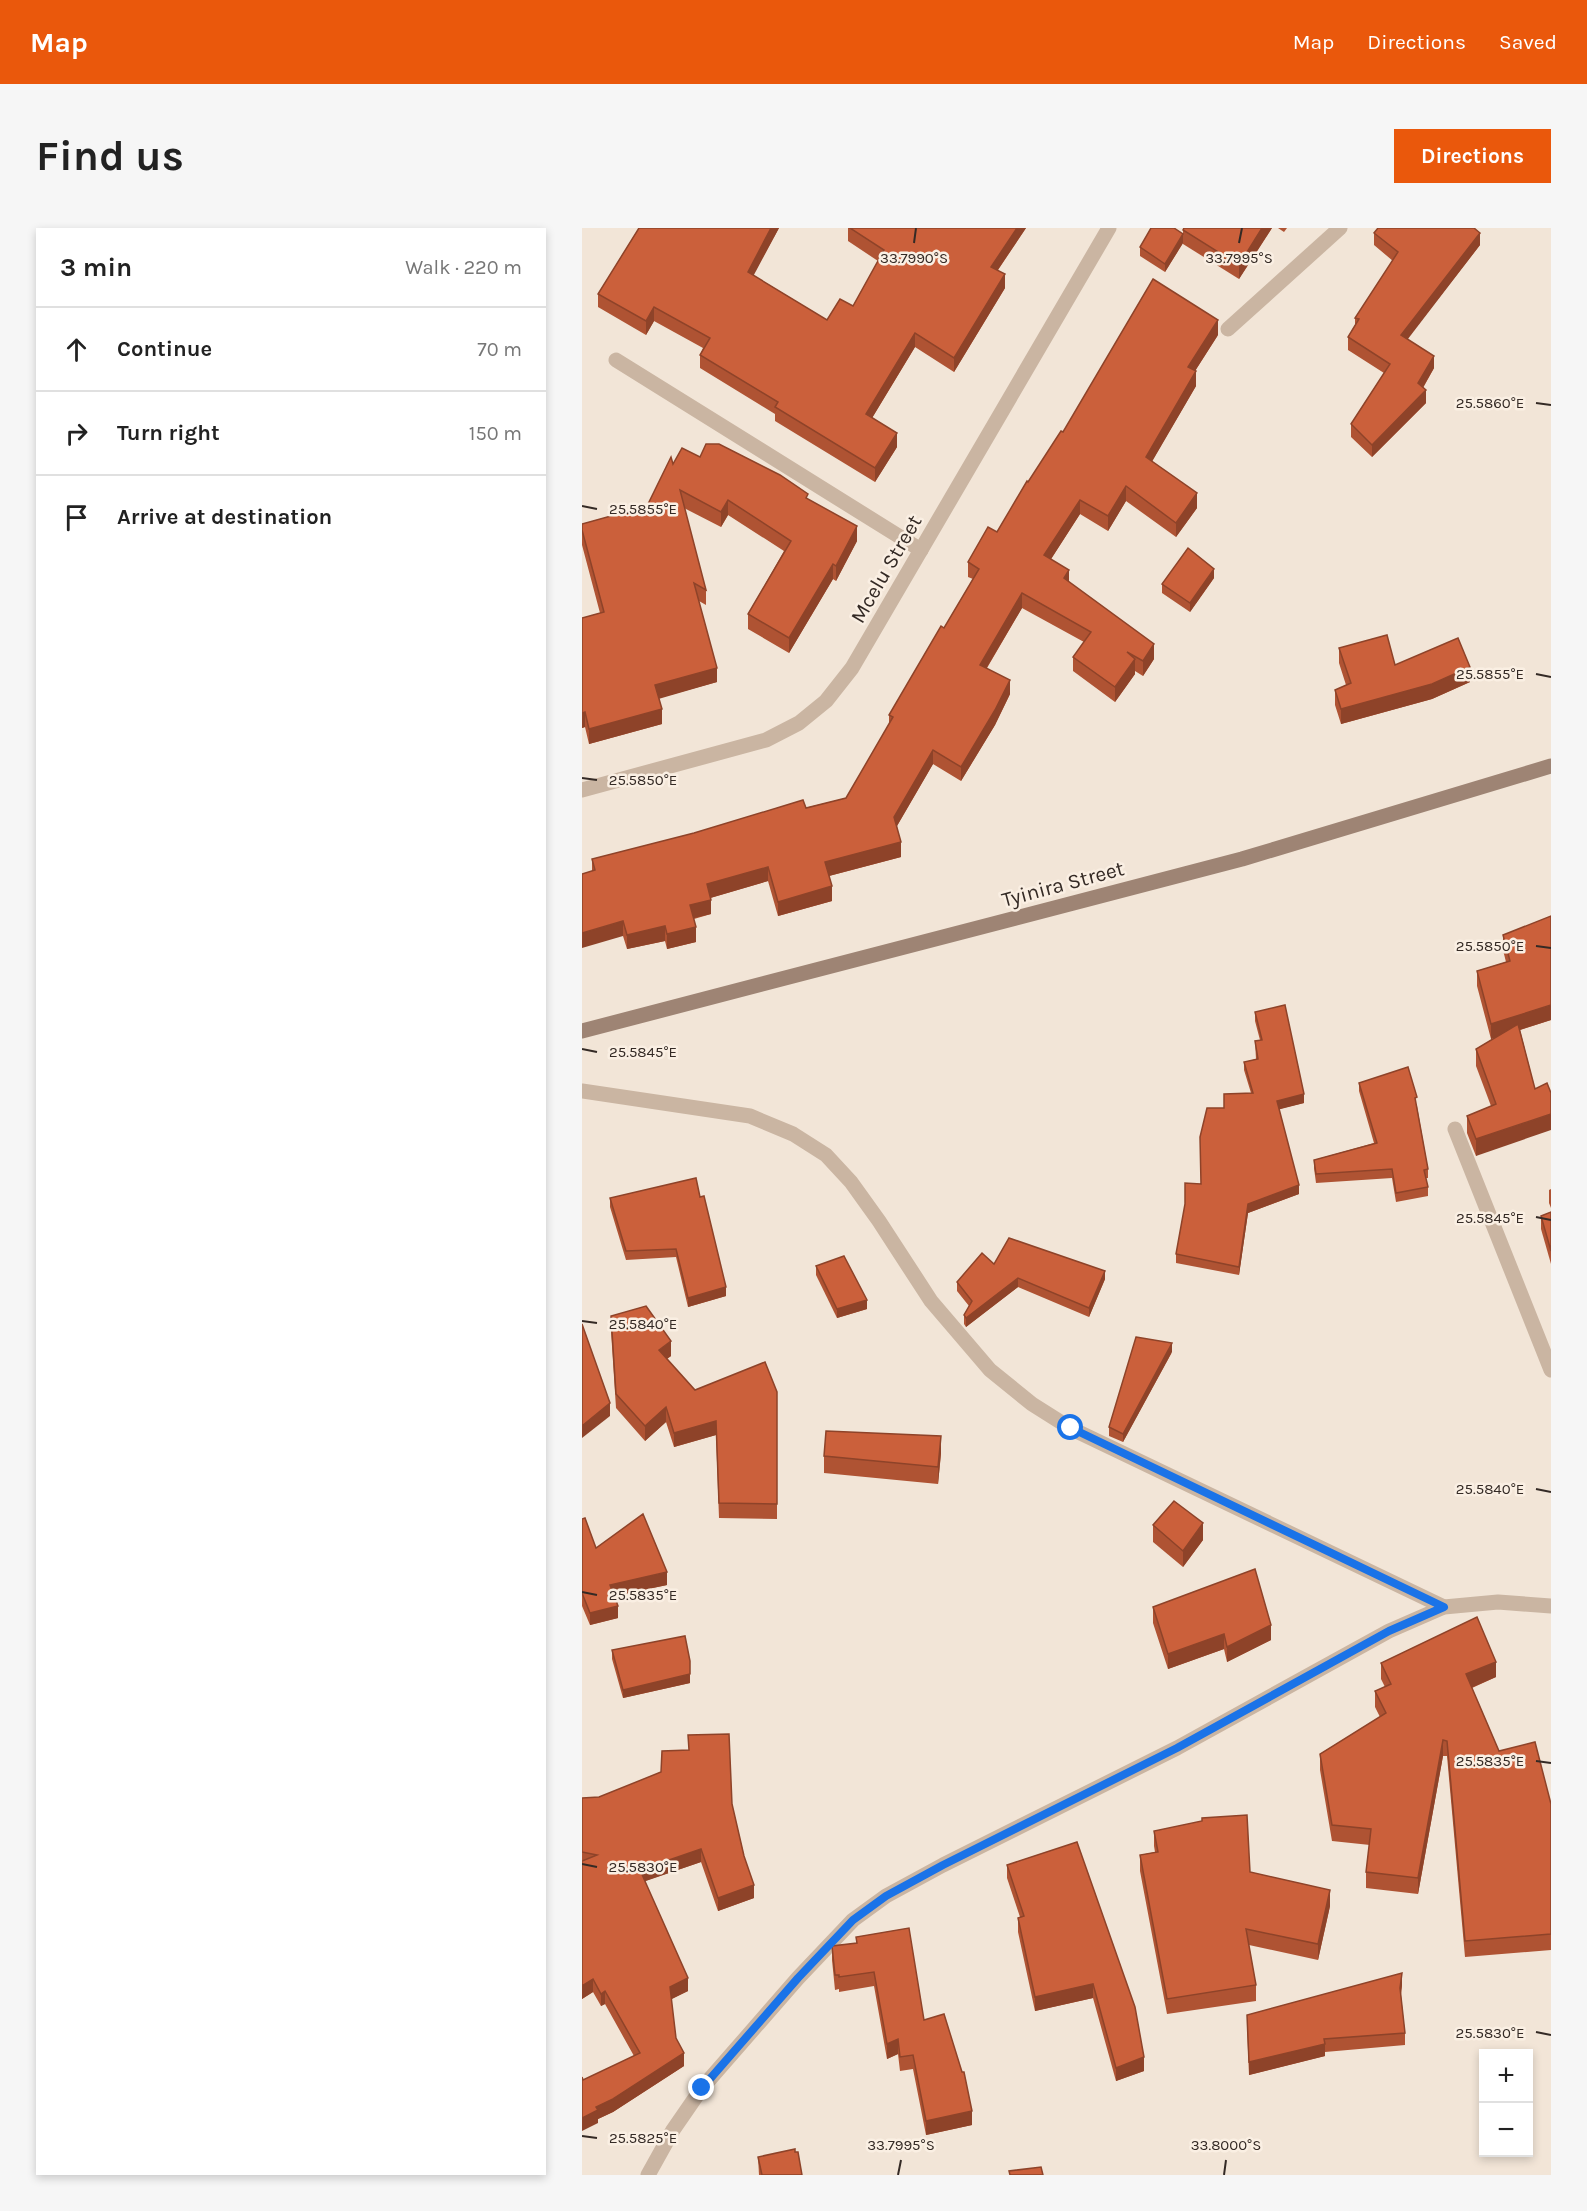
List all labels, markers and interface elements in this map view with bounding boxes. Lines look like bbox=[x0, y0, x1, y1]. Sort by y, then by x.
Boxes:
text: Map bbox=[30, 26, 88, 59]
text: Map bbox=[1293, 30, 1334, 54]
text: Directions bbox=[1367, 30, 1466, 54]
text: Saved bbox=[1499, 30, 1557, 54]
button: Directions bbox=[1394, 129, 1551, 183]
text: Find us bbox=[36, 131, 184, 181]
text: 33.7990°S bbox=[880, 249, 948, 267]
text: 33.7995°S bbox=[1205, 249, 1273, 267]
text: 3 min bbox=[60, 252, 132, 283]
text: Walk · 220 m bbox=[405, 256, 522, 279]
icon: ahead bbox=[60, 333, 93, 366]
text: Continue bbox=[117, 336, 212, 362]
text: 70 m bbox=[477, 338, 522, 361]
text: 25.5860°E bbox=[1456, 394, 1524, 412]
icon: right bbox=[60, 417, 93, 450]
text: Turn right bbox=[117, 420, 220, 446]
text: 150 m bbox=[469, 422, 522, 445]
text: 25.5855°E bbox=[609, 500, 677, 518]
icon: arrive bbox=[60, 501, 93, 534]
text: Arrive at destination bbox=[117, 504, 332, 530]
street label: Mcelu Street bbox=[845, 511, 927, 627]
text: 25.5855°E bbox=[1456, 665, 1524, 683]
text: 25.5850°E bbox=[609, 771, 677, 789]
street label: Tyinira Street bbox=[999, 856, 1127, 912]
text: 25.5850°E bbox=[1456, 937, 1524, 955]
text: 25.5845°E bbox=[609, 1043, 677, 1061]
text: 25.5845°E bbox=[1456, 1209, 1524, 1227]
text: 25.5840°E bbox=[609, 1315, 677, 1333]
route start bbox=[1057, 1414, 1083, 1440]
text: 25.5840°E bbox=[1456, 1480, 1524, 1498]
text: 25.5835°E bbox=[609, 1586, 677, 1604]
text: 25.5835°E bbox=[1456, 1752, 1524, 1770]
text: 25.5830°E bbox=[609, 1858, 677, 1876]
text: 25.5830°E bbox=[1456, 2024, 1524, 2042]
map controls bbox=[1479, 2049, 1533, 2157]
button: + bbox=[1479, 2049, 1533, 2103]
route end bbox=[688, 2074, 714, 2100]
button: − bbox=[1479, 2103, 1533, 2157]
text: 25.5825°E bbox=[609, 2129, 677, 2147]
text: 33.7995°S bbox=[867, 2136, 935, 2154]
text: 33.8000°S bbox=[1191, 2136, 1261, 2154]

